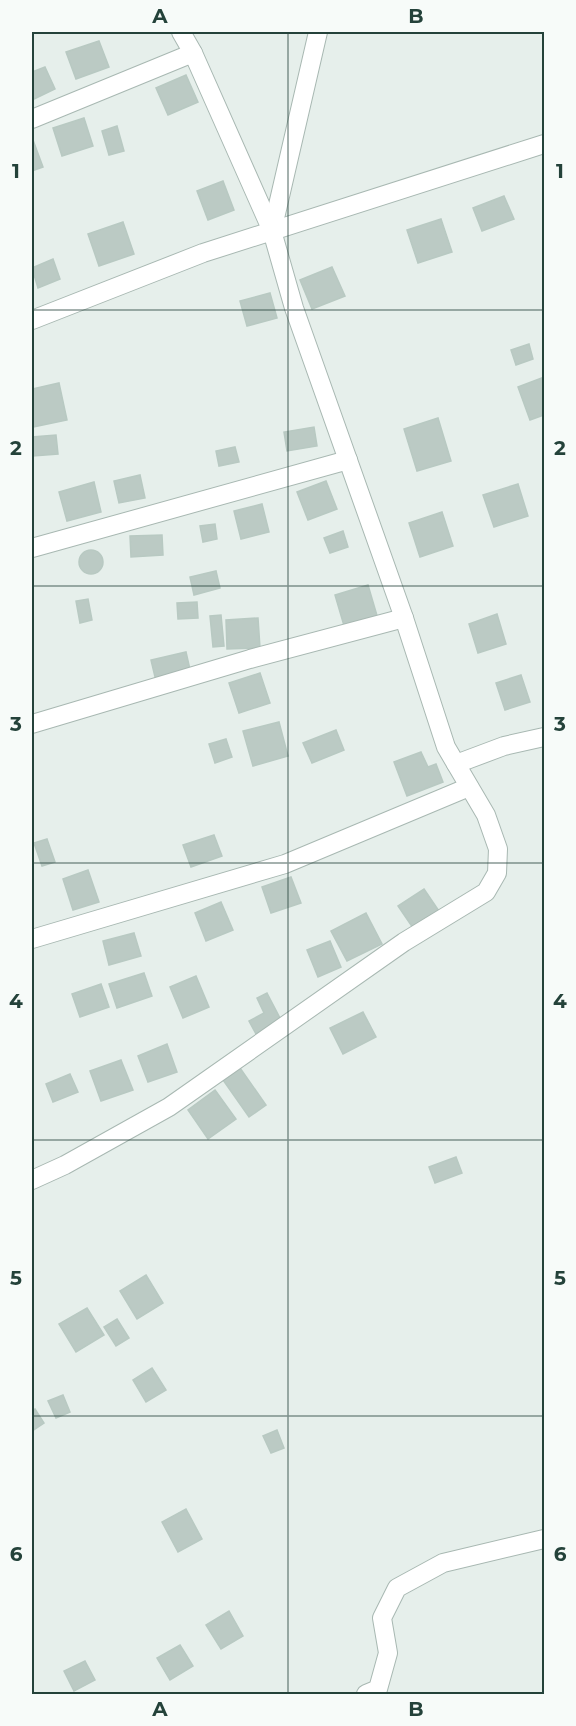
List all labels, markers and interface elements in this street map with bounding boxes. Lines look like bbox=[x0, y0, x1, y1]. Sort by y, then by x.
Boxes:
text: A bbox=[151, 4, 168, 28]
text: B bbox=[408, 4, 424, 28]
text: 1 bbox=[12, 159, 20, 183]
text: 1 bbox=[556, 159, 564, 183]
text: 2 bbox=[10, 436, 22, 460]
text: 2 bbox=[554, 436, 566, 460]
text: 3 bbox=[9, 712, 22, 736]
text: 3 bbox=[553, 712, 566, 736]
text: 4 bbox=[9, 989, 23, 1013]
text: 4 bbox=[553, 989, 567, 1013]
text: 5 bbox=[10, 1266, 22, 1290]
text: 5 bbox=[554, 1266, 566, 1290]
text: 6 bbox=[10, 1542, 23, 1566]
text: 6 bbox=[554, 1542, 567, 1566]
text: A bbox=[151, 1697, 168, 1721]
text: B bbox=[408, 1697, 424, 1721]

